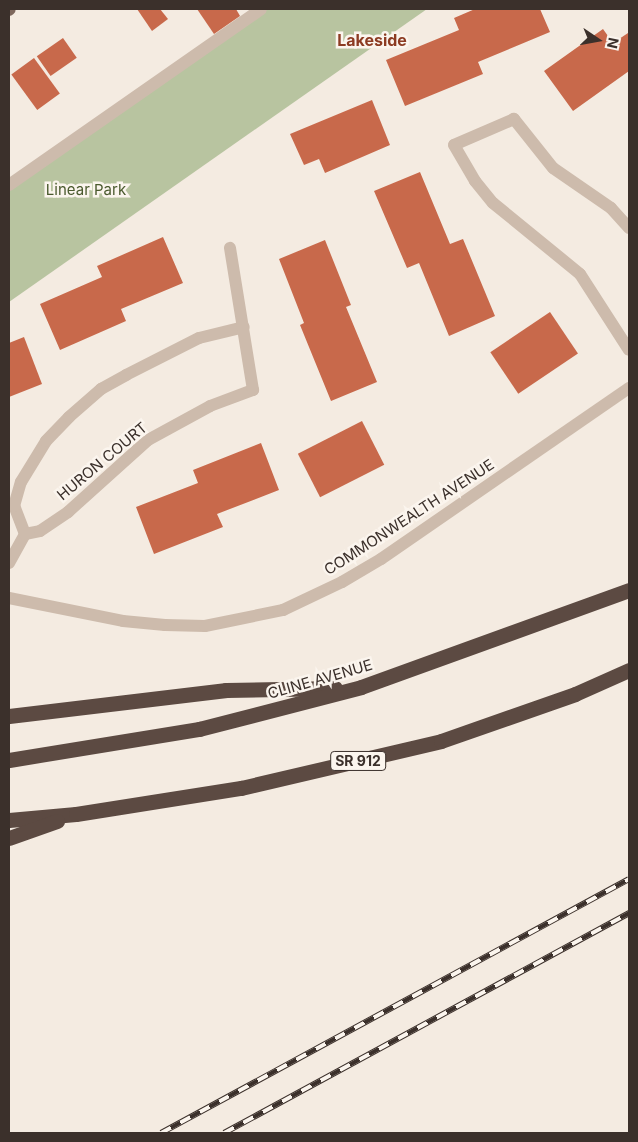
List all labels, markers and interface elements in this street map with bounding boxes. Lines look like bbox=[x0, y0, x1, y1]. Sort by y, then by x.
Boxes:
north arrow bbox=[573, 15, 623, 65]
district label: Lakeside bbox=[337, 30, 407, 50]
text: N bbox=[604, 36, 623, 50]
park label: Linear Park bbox=[46, 181, 126, 199]
street label: HURON COURT bbox=[53, 418, 151, 504]
street label: COMMONWEALTH AVENUE bbox=[321, 455, 497, 579]
street label: CLINE AVENUE bbox=[266, 655, 374, 703]
road number: SR 912 bbox=[329, 749, 387, 772]

